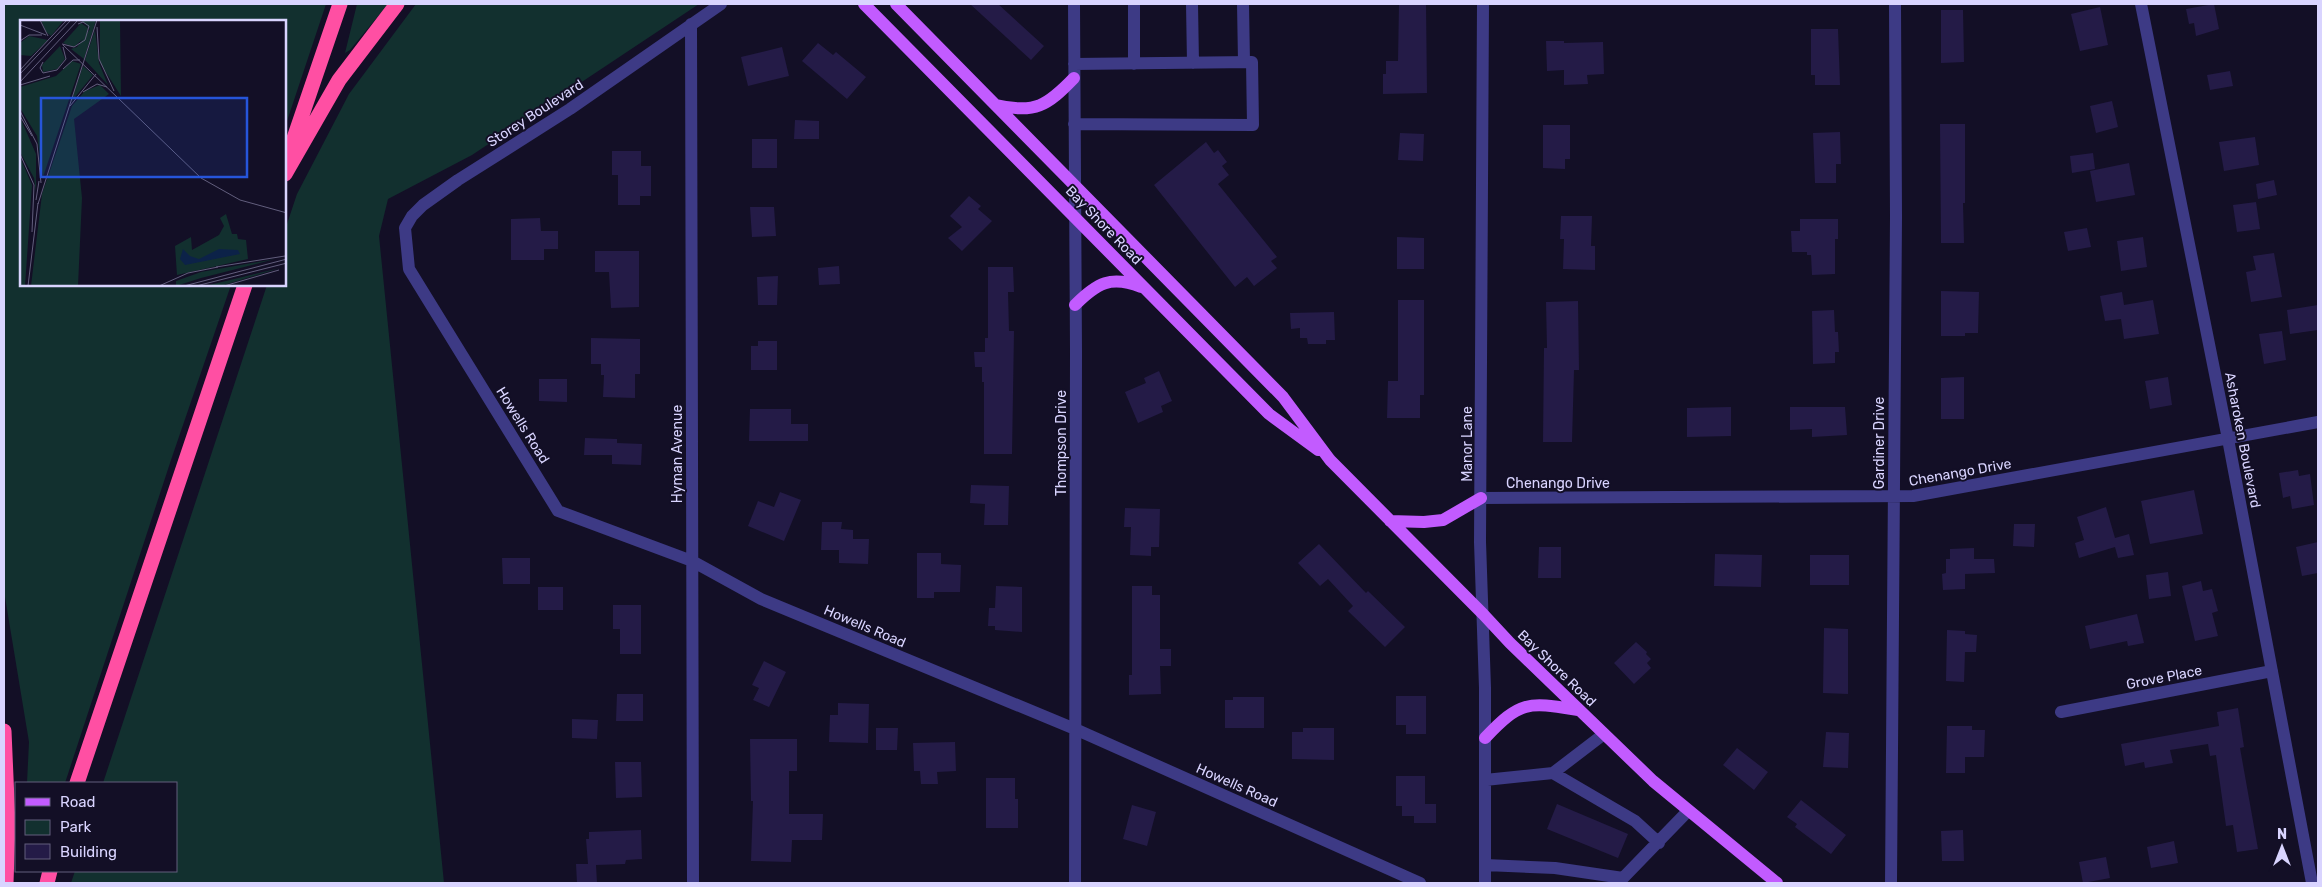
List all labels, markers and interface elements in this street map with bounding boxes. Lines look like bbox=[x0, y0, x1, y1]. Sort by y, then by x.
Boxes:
inset map bbox=[20, 20, 286, 286]
street label: Storey Boulevard bbox=[484, 76, 587, 151]
street label: Bay Shore Road bbox=[1062, 183, 1145, 268]
street label: Asharoken Boulevard bbox=[2221, 371, 2264, 510]
street label: Howells Road bbox=[492, 384, 553, 467]
street label: Thompson Drive bbox=[1053, 390, 1070, 496]
street label: Gardiner Drive bbox=[1871, 397, 1888, 489]
street label: Hyman Avenue bbox=[669, 405, 686, 503]
street label: Manor Lane bbox=[1459, 406, 1476, 482]
street label: Chenango Drive bbox=[1907, 455, 2013, 490]
street label: Chenango Drive bbox=[1506, 475, 1610, 492]
street label: Howells Road bbox=[821, 602, 908, 651]
street label: Bay Shore Road bbox=[1514, 627, 1599, 710]
street label: Grove Place bbox=[2125, 662, 2204, 693]
street label: Howells Road bbox=[1193, 760, 1280, 811]
legend bbox=[15, 782, 178, 872]
text: Road bbox=[60, 793, 96, 811]
text: Park bbox=[60, 818, 91, 836]
north arrow bbox=[2257, 822, 2307, 872]
text: N bbox=[2277, 826, 2287, 843]
text: Building bbox=[60, 843, 117, 861]

